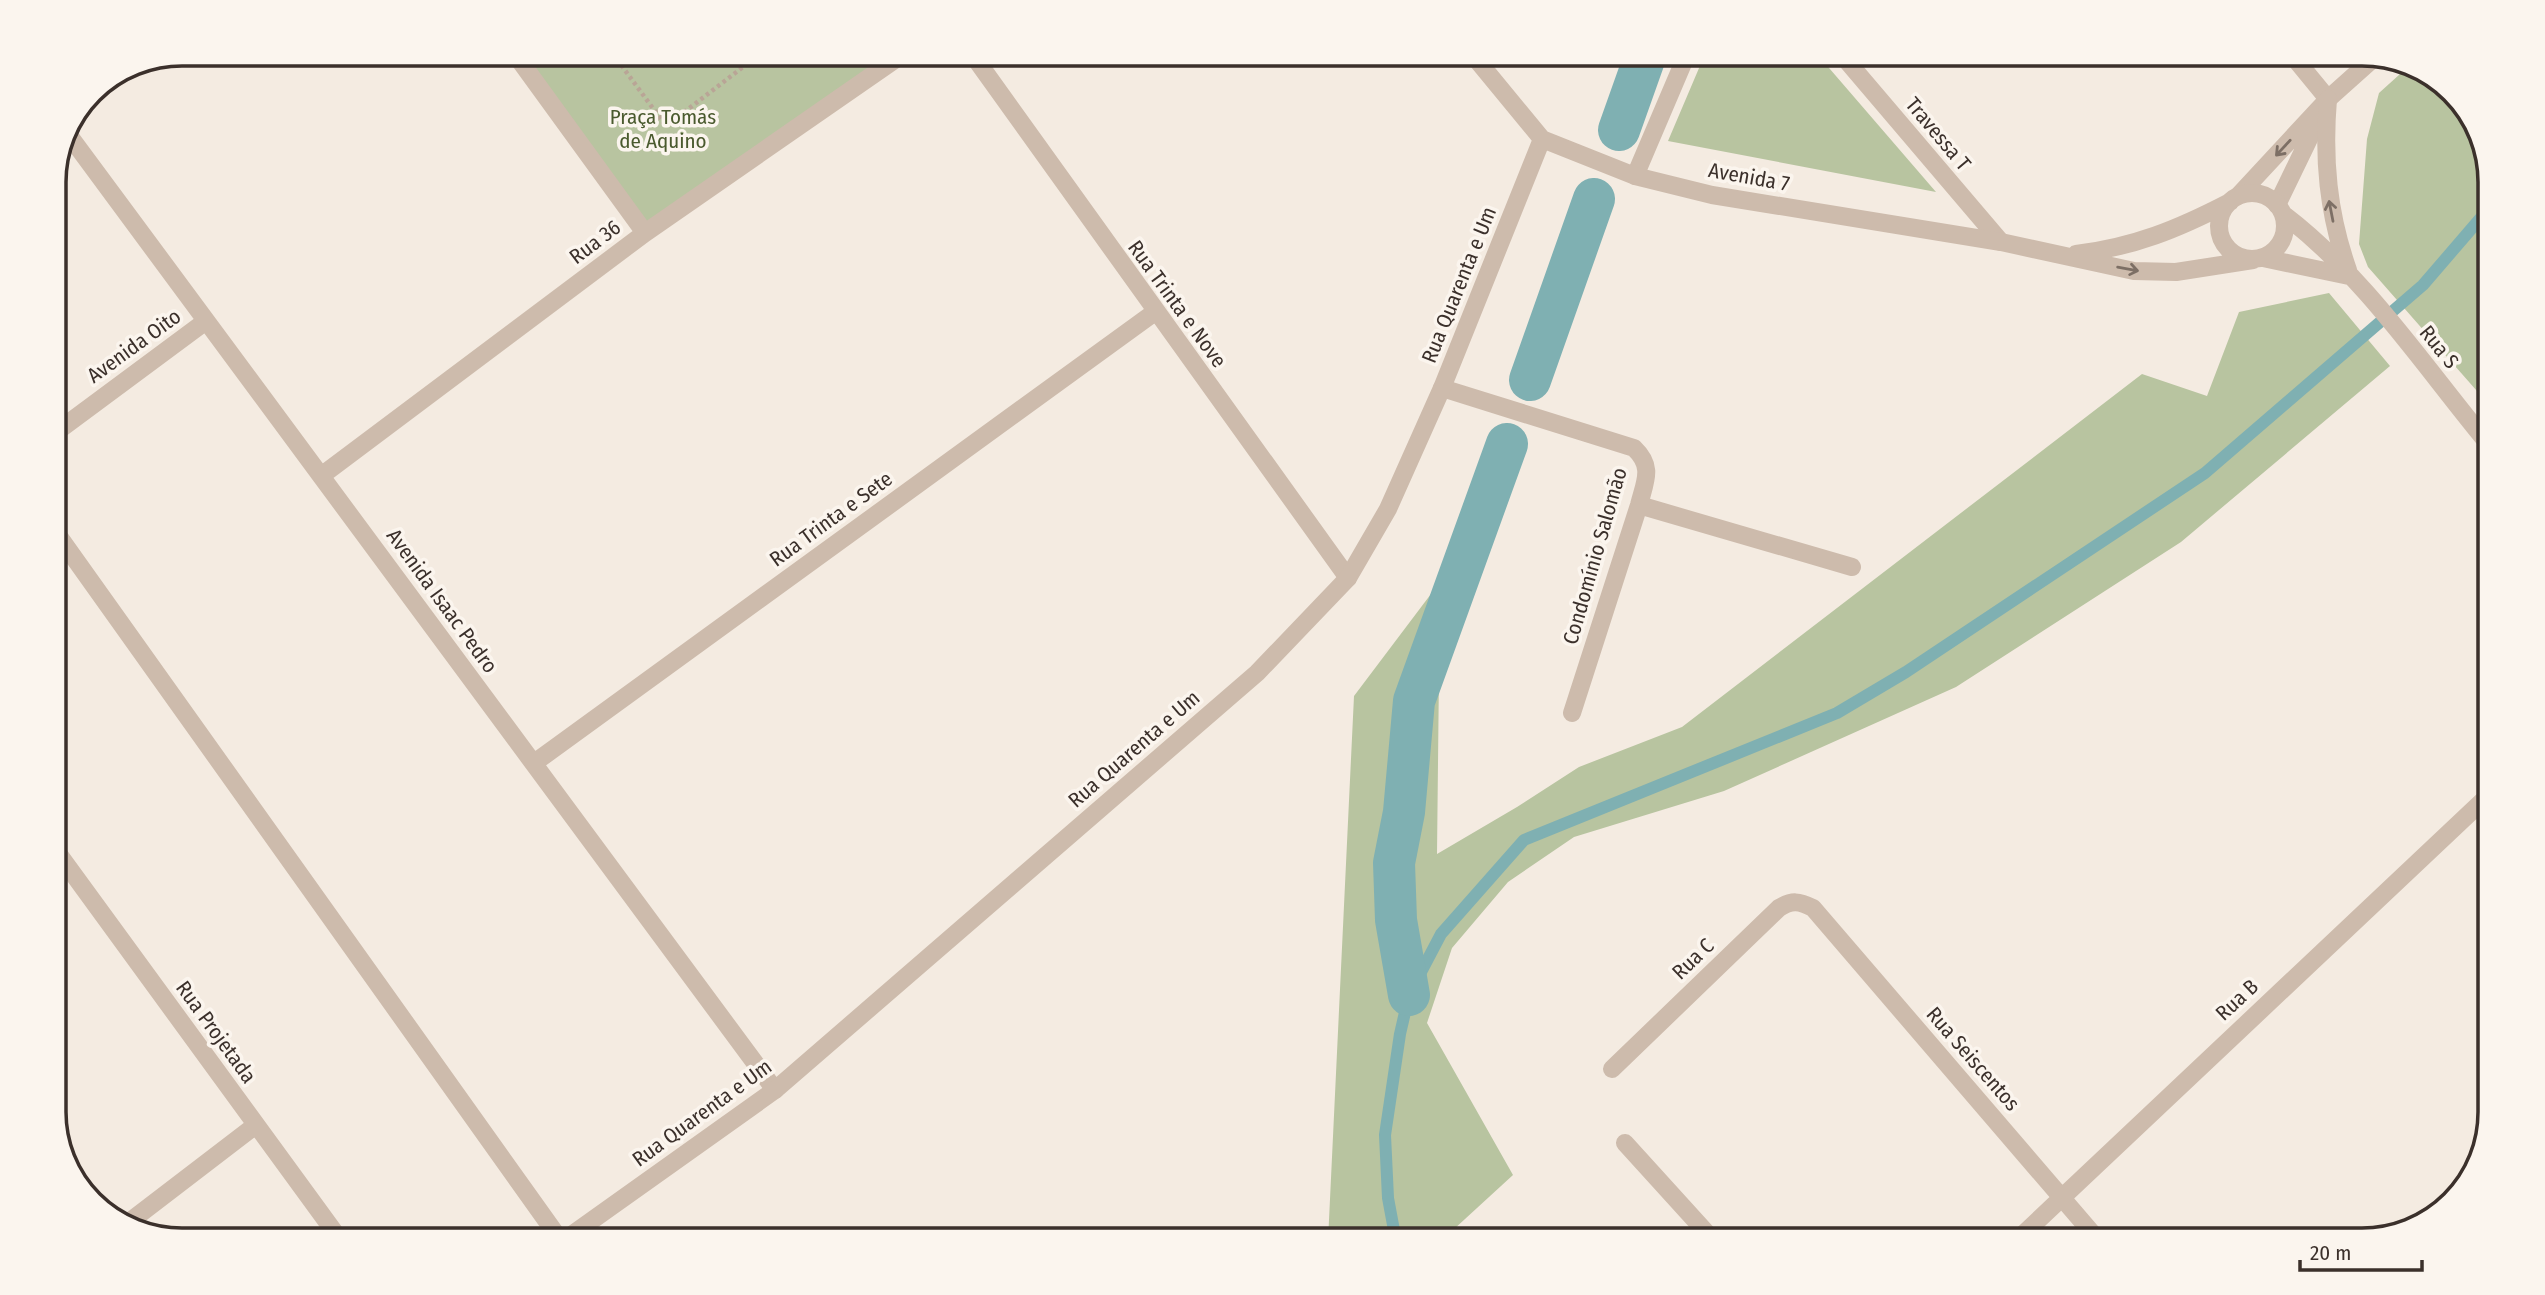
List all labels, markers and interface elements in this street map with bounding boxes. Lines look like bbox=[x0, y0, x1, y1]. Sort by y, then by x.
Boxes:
street label: Travessa T bbox=[1900, 92, 1976, 176]
park label: Praça Tomás de Aquino bbox=[610, 104, 716, 154]
one-way arrow bbox=[2275, 139, 2292, 156]
street label: Avenida 7 bbox=[1706, 157, 1792, 197]
one-way arrow bbox=[2324, 200, 2338, 223]
street label: Rua Quarenta e Um bbox=[1416, 203, 1502, 367]
street label: Rua 36 bbox=[564, 214, 626, 270]
street label: Rua Trinta e Nove bbox=[1122, 235, 1232, 373]
one-way arrow bbox=[2117, 263, 2139, 277]
street label: Avenida Oito bbox=[82, 303, 186, 389]
street label: Rua S bbox=[2414, 320, 2464, 374]
street label: Condomínio Salomão bbox=[1557, 464, 1633, 648]
street label: Rua Trinta e Sete bbox=[765, 466, 897, 572]
street label: Avenida Isaac Pedro bbox=[381, 524, 503, 678]
street label: Rua Quarenta e Um bbox=[1063, 685, 1205, 813]
street label: Rua C bbox=[1667, 933, 1720, 985]
street label: Rua B bbox=[2210, 974, 2264, 1026]
street label: Rua Projetada bbox=[170, 976, 262, 1088]
street label: Rua Seiscentos bbox=[1921, 1002, 2025, 1116]
street label: Rua Quarenta e Um bbox=[627, 1054, 777, 1172]
scale bar bbox=[2300, 1228, 2422, 1272]
text: 20 m bbox=[2310, 1240, 2351, 1266]

